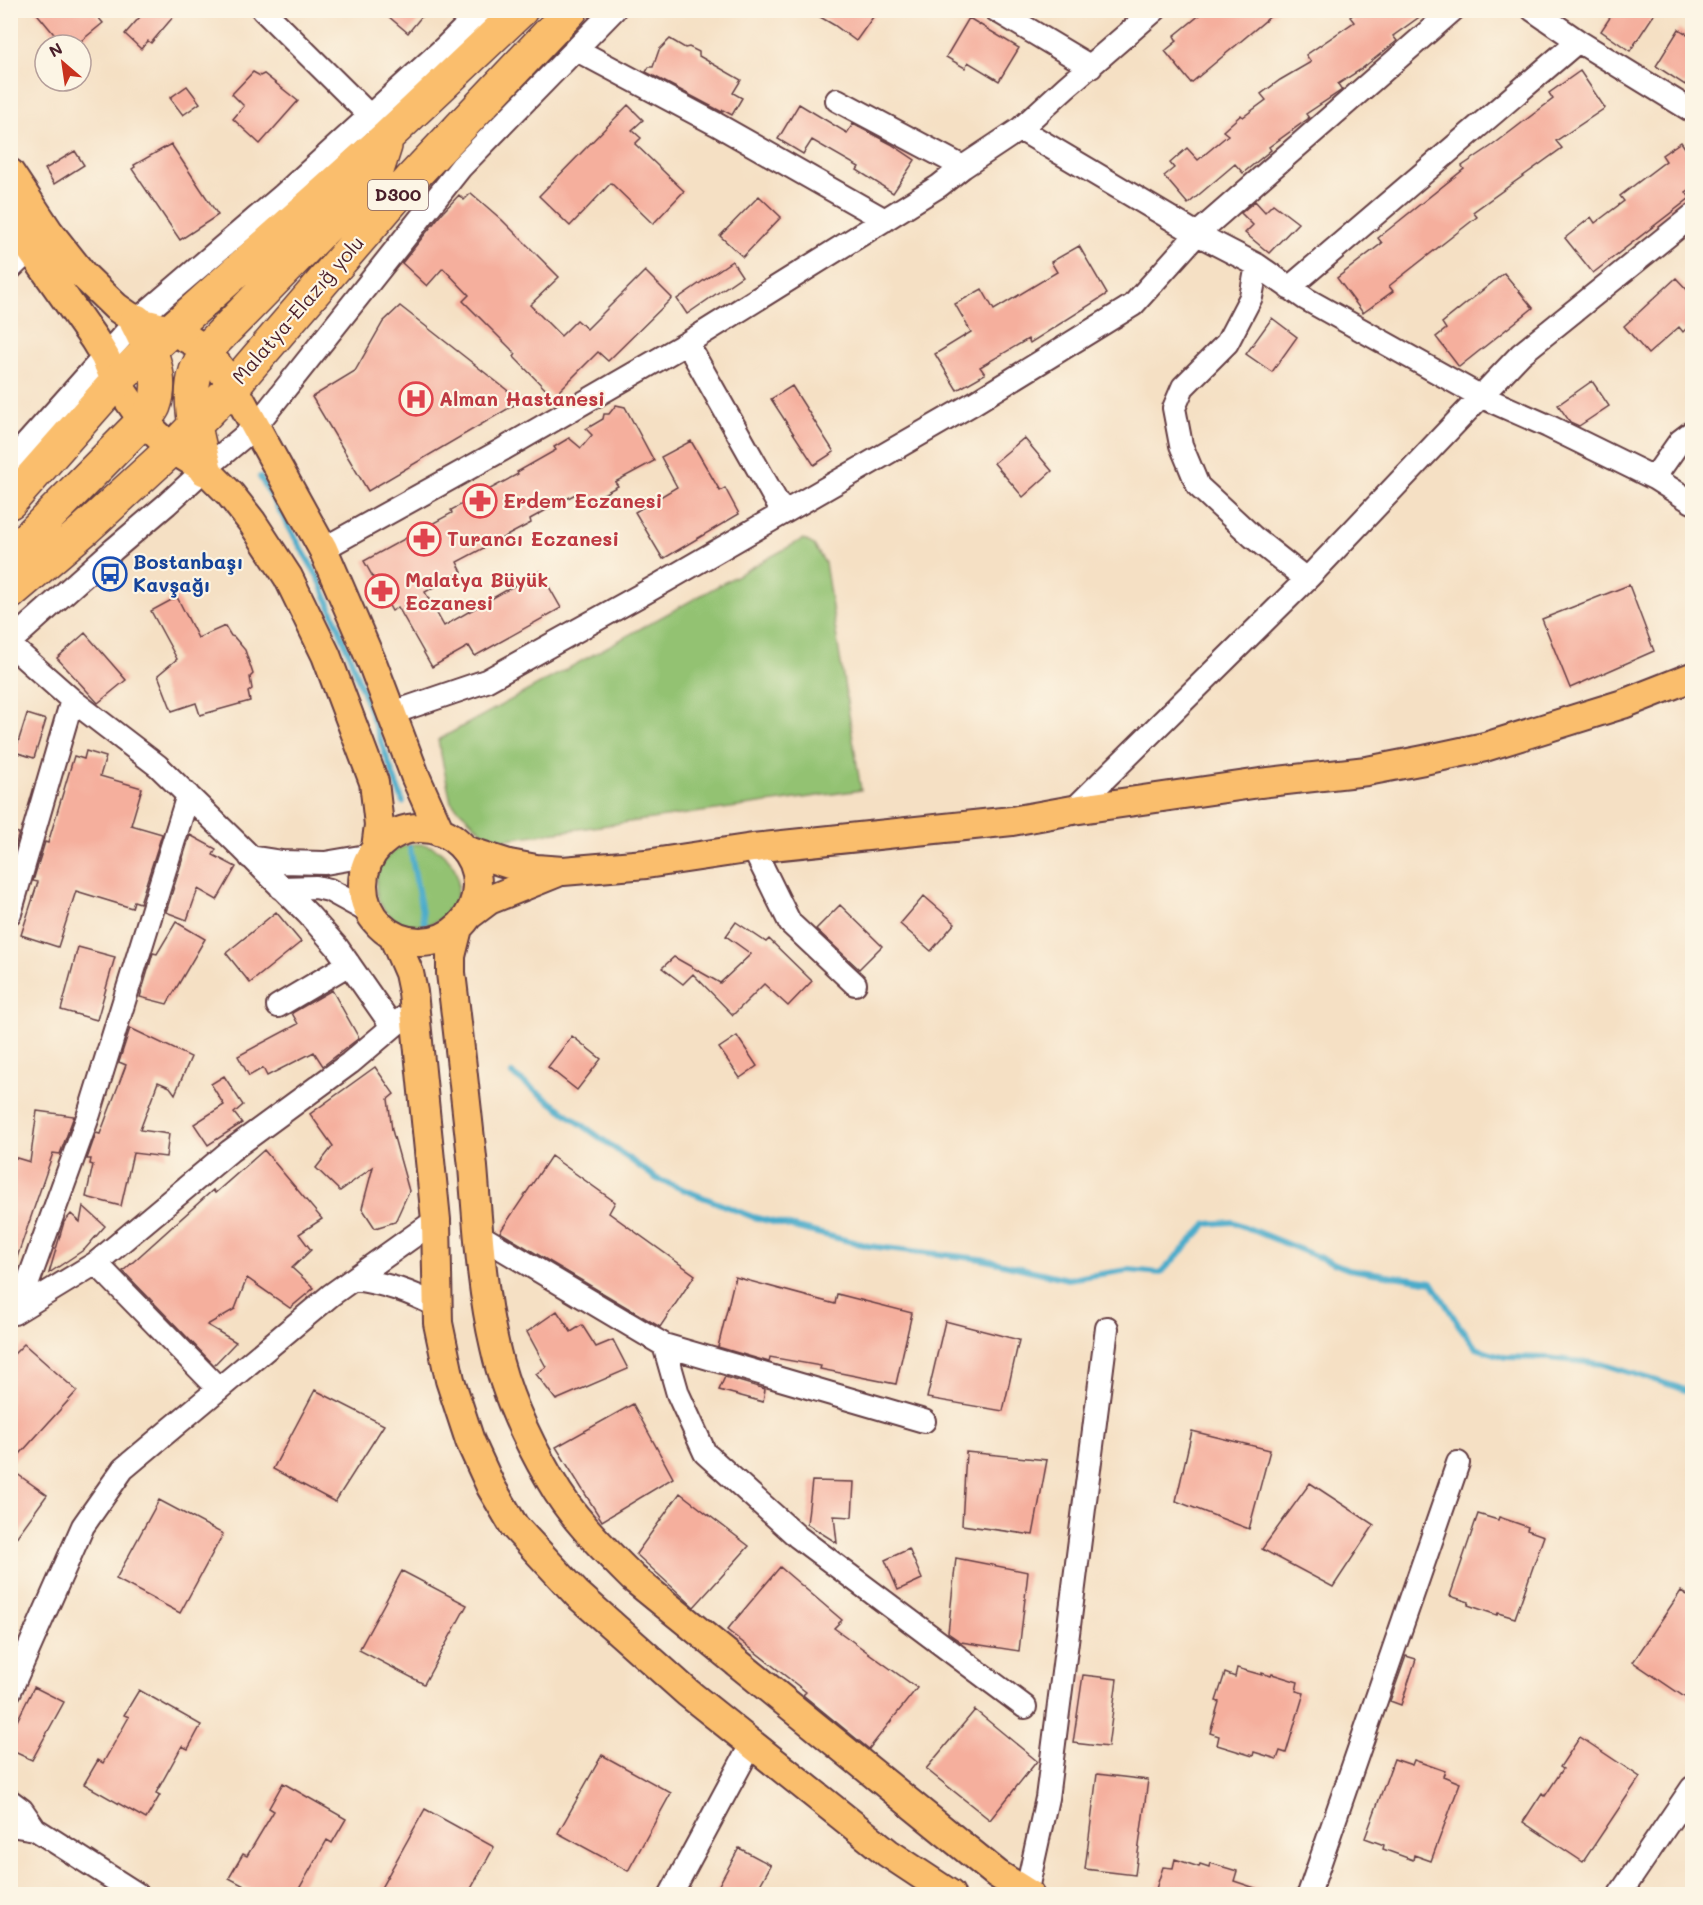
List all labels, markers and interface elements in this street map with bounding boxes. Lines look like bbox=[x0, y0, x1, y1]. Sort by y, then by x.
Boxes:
north arrow bbox=[33, 33, 93, 93]
text: N bbox=[45, 37, 66, 62]
road number: D300 bbox=[368, 180, 428, 210]
street label: Malatya-Elazığ yolu bbox=[226, 230, 369, 389]
hospital icon: Alman Hastanesi bbox=[398, 381, 434, 417]
place label: Alman Hastanesi bbox=[439, 385, 605, 411]
pharmacy icon: Erdem Eczanesi bbox=[462, 483, 498, 519]
place label: Erdem Eczanesi bbox=[503, 487, 662, 513]
pharmacy icon: Turancı Eczanesi bbox=[406, 521, 442, 557]
place label: Turancı Eczanesi bbox=[447, 525, 619, 551]
place label: Bostanbaşı Kavşağı bbox=[133, 548, 243, 598]
bus stop icon: Bostanbaşı Kavşağı bbox=[92, 556, 128, 592]
place label: Malatya Büyük Eczanesi bbox=[405, 566, 548, 615]
pharmacy icon: Malatya Büyük Eczanesi bbox=[364, 573, 400, 609]

